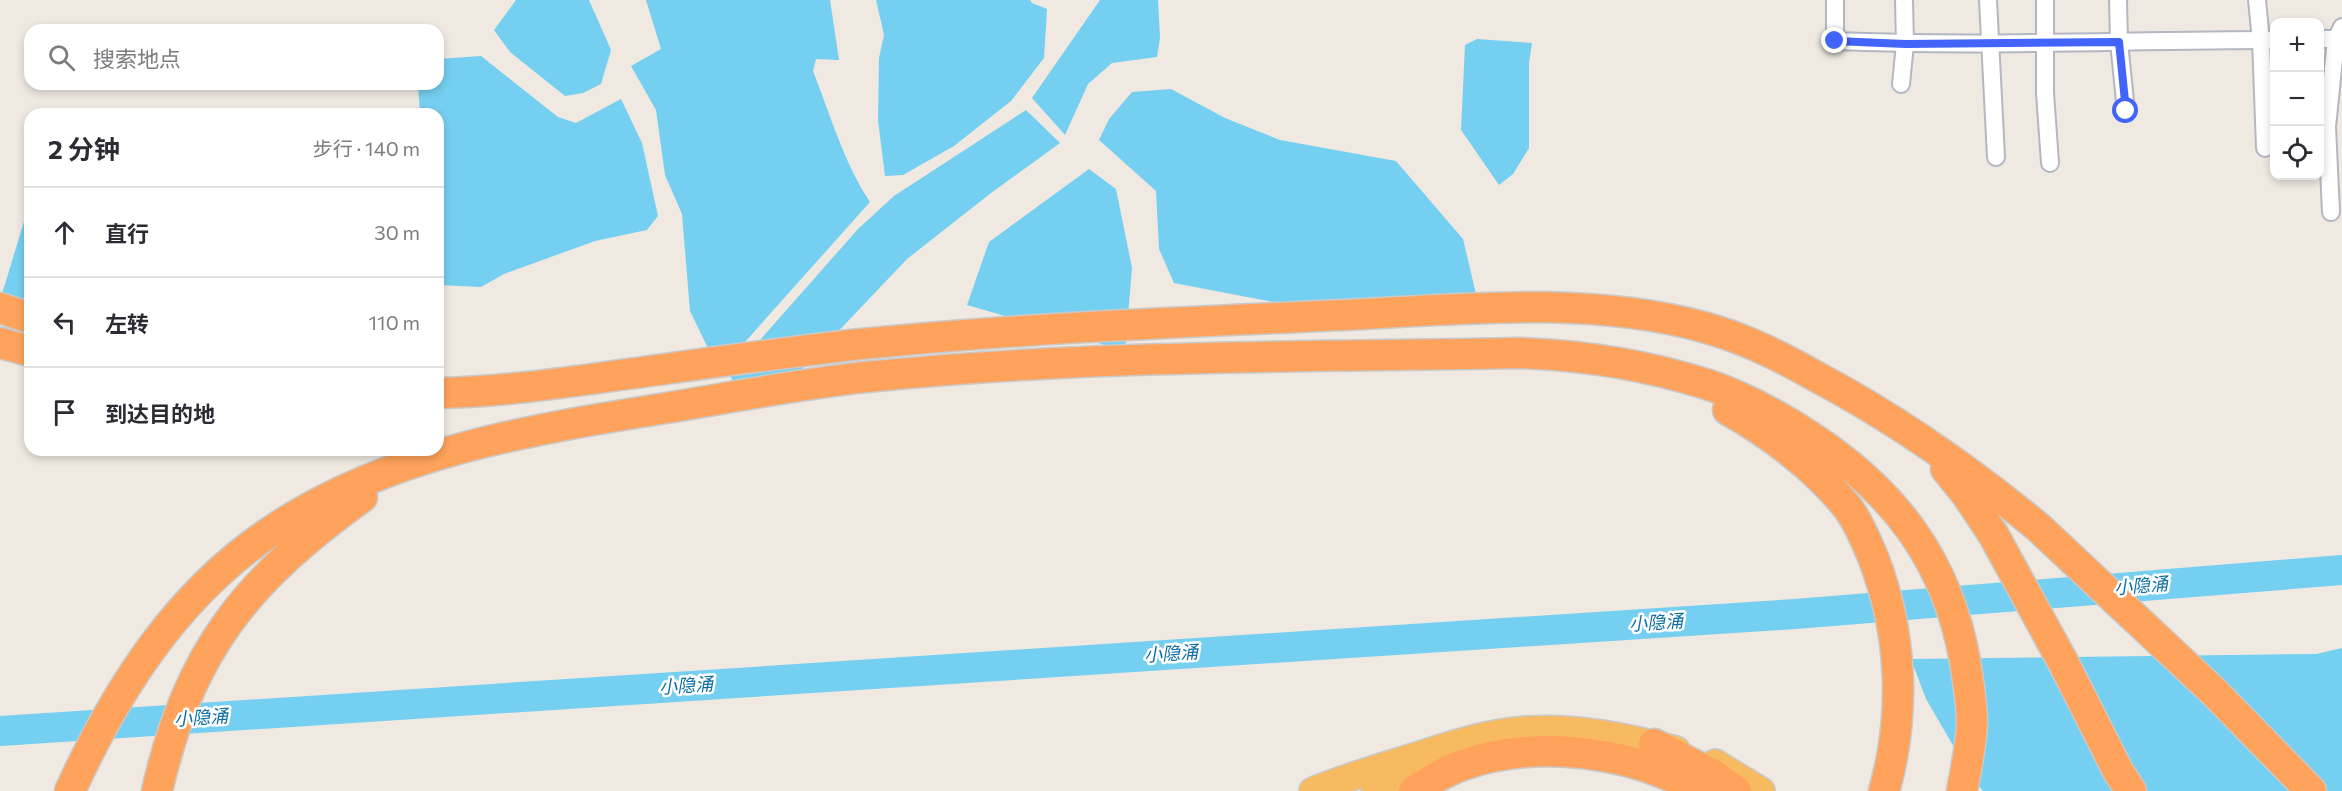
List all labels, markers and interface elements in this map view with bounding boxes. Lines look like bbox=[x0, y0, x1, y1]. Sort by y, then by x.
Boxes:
map controls bbox=[2270, 18, 2324, 180]
button: + bbox=[2270, 18, 2324, 72]
search box bbox=[24, 24, 444, 90]
route end bbox=[1821, 27, 1847, 53]
icon: search bbox=[45, 41, 78, 74]
text: 搜索地点 bbox=[93, 45, 181, 72]
button: − bbox=[2270, 72, 2324, 126]
route start bbox=[2112, 97, 2138, 123]
button: locate bbox=[2270, 126, 2324, 180]
text: 2 分钟 bbox=[48, 133, 120, 164]
text: 步行 · 140 m bbox=[313, 136, 420, 160]
icon: ahead bbox=[48, 216, 81, 249]
text: 直行 bbox=[105, 220, 149, 247]
text: 30 m bbox=[374, 220, 420, 244]
icon: left bbox=[48, 306, 81, 339]
text: 左转 bbox=[105, 310, 149, 337]
text: 110 m bbox=[369, 310, 420, 334]
icon: arrive bbox=[48, 396, 81, 429]
text: 到达目的地 bbox=[105, 400, 215, 427]
water label: 小隐涌 bbox=[2113, 572, 2171, 598]
water label: 小隐涌 bbox=[1628, 609, 1686, 635]
water label: 小隐涌 bbox=[1143, 640, 1201, 666]
water label: 小隐涌 bbox=[658, 672, 716, 698]
water label: 小隐涌 bbox=[173, 704, 231, 730]

